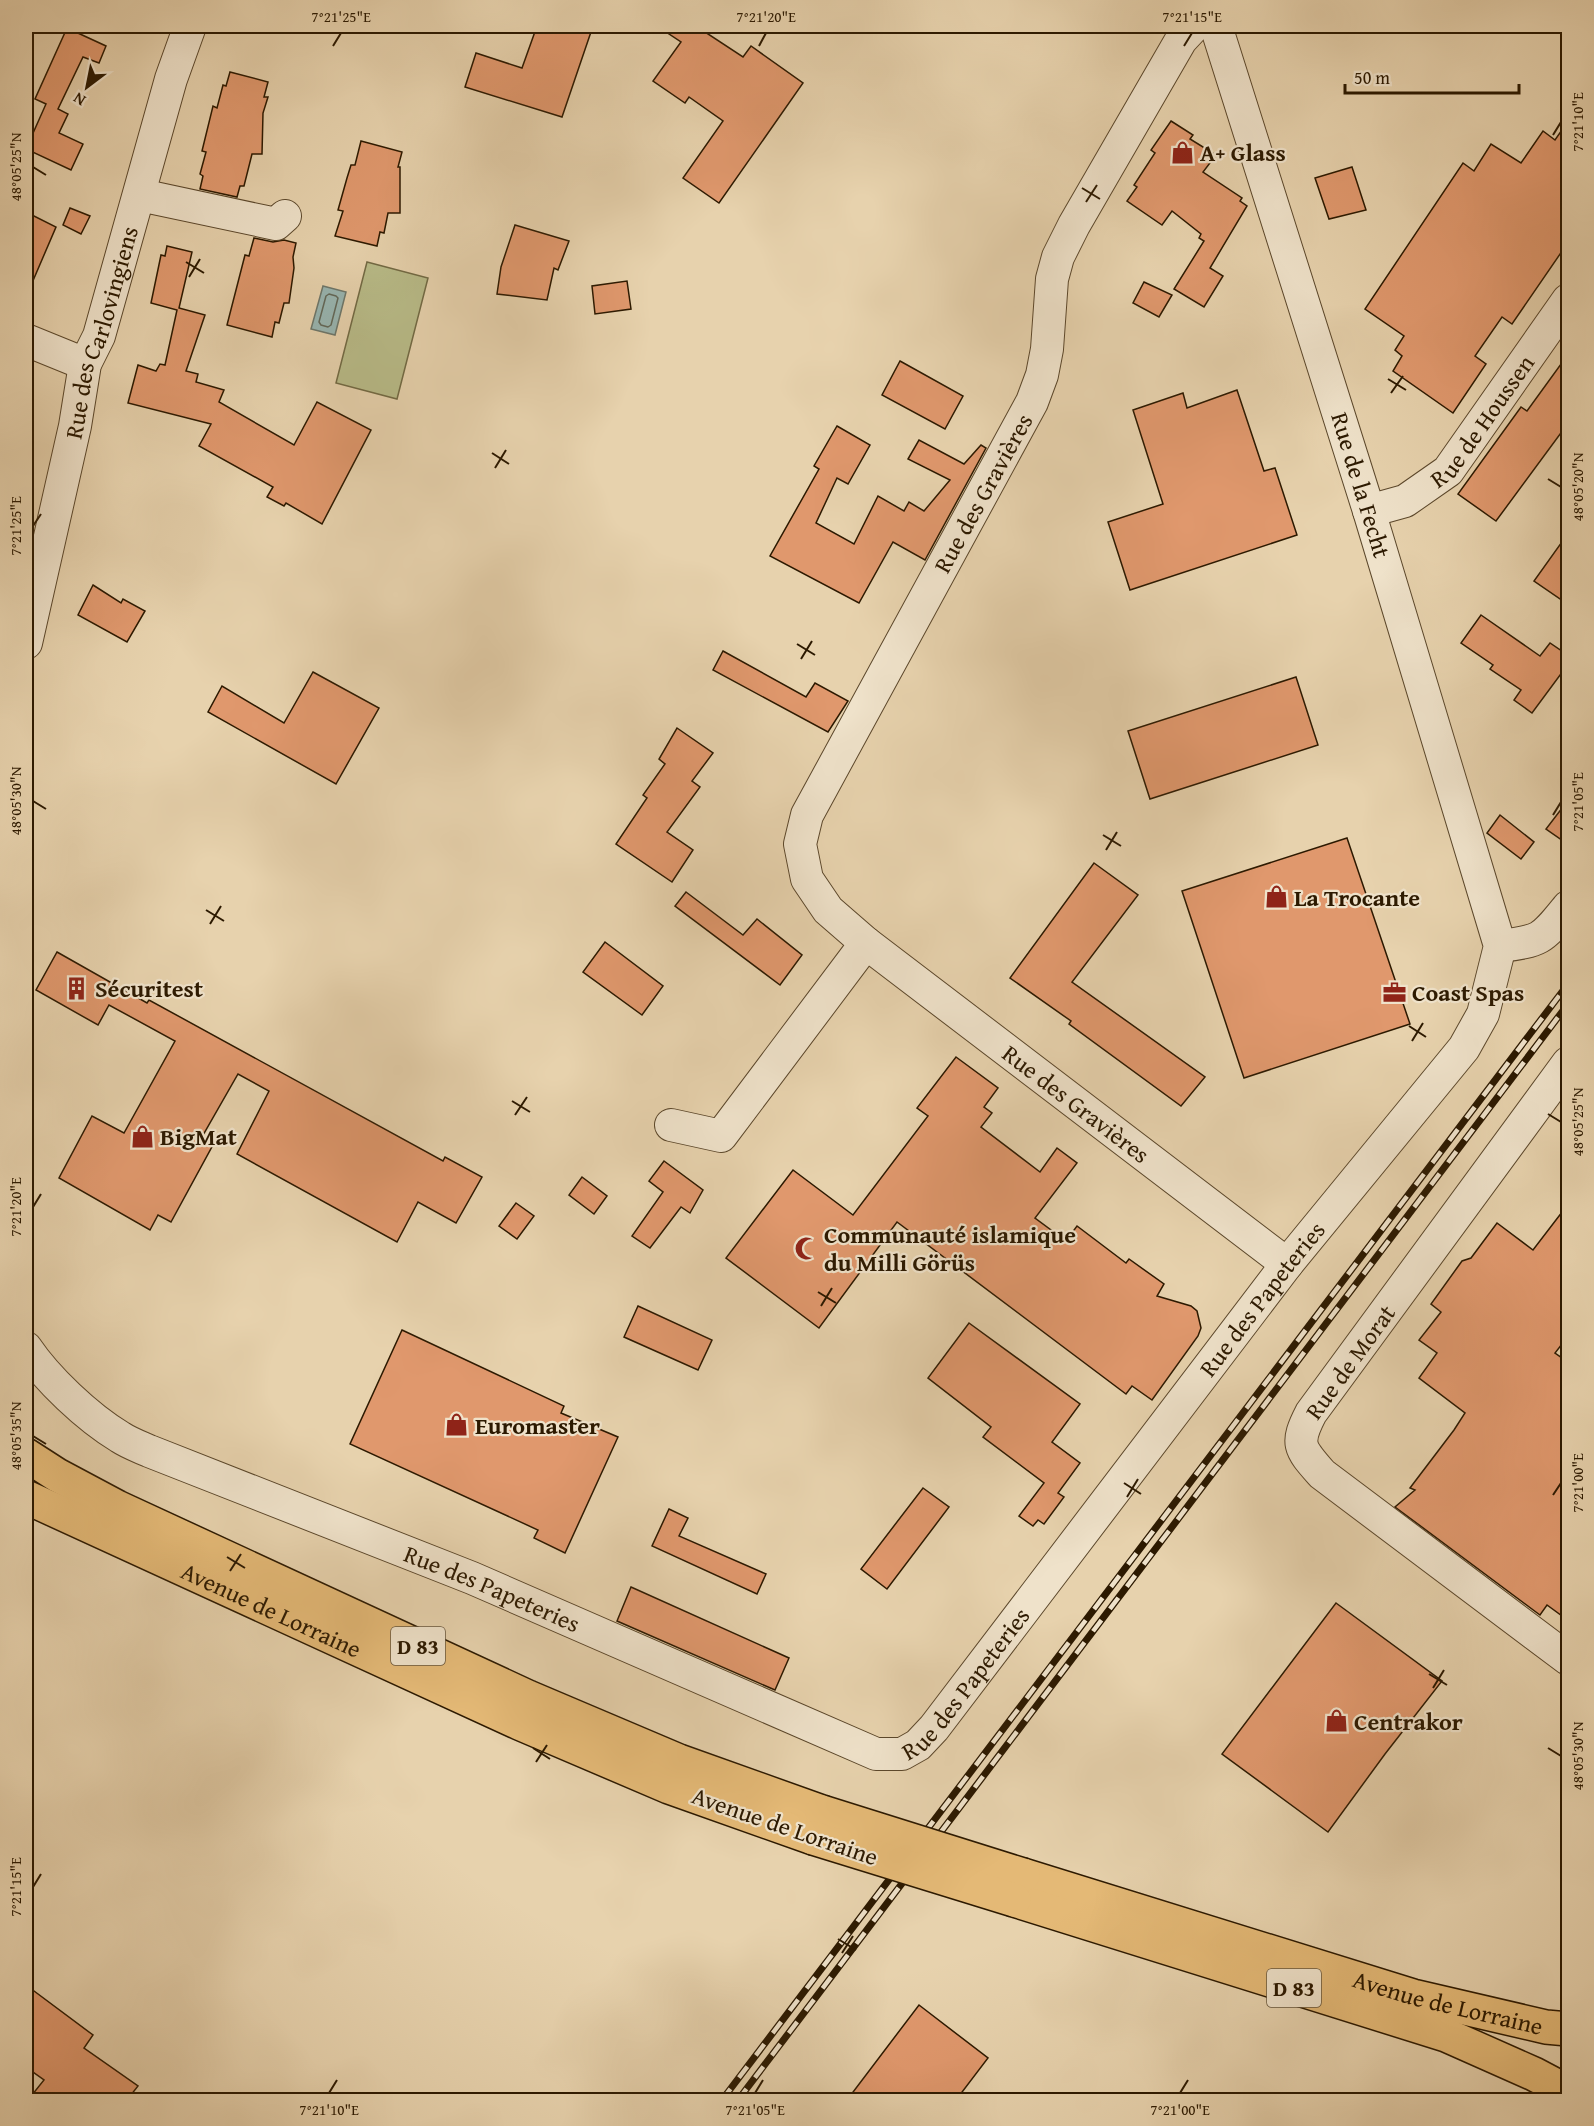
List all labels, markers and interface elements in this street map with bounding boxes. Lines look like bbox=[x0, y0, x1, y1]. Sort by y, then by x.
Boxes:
text: 7°21'25"E bbox=[311, 6, 371, 27]
text: 7°21'20"E bbox=[736, 6, 796, 27]
text: 7°21'15"E bbox=[1162, 6, 1222, 27]
north arrow bbox=[57, 57, 117, 117]
scale bar bbox=[1345, 57, 1519, 95]
text: 50 m bbox=[1354, 64, 1390, 91]
text: N bbox=[68, 87, 90, 113]
text: 7°21'10"E bbox=[1567, 92, 1588, 152]
text: 48°05'25"N bbox=[5, 132, 26, 201]
place label: A+ Glass bbox=[1200, 135, 1286, 170]
shop icon: A+ Glass bbox=[1169, 139, 1195, 165]
street label: Rue des Carlovingiens bbox=[55, 222, 146, 442]
street label: Rue de Houssen bbox=[1423, 347, 1543, 496]
street label: Rue des Gravières bbox=[925, 407, 1041, 579]
street label: Rue de la Fecht bbox=[1322, 408, 1400, 563]
text: 48°05'20"N bbox=[1567, 452, 1588, 521]
text: 7°21'25"E bbox=[5, 496, 26, 556]
text: 48°05'30"N bbox=[5, 766, 26, 835]
text: 7°21'05"E bbox=[1567, 772, 1588, 832]
place label: La Trocante bbox=[1294, 880, 1420, 915]
shop icon: La Trocante bbox=[1263, 884, 1289, 910]
place label: Sécuritest bbox=[95, 971, 203, 1006]
building icon: Sécuritest bbox=[64, 975, 90, 1001]
place label: Coast Spas bbox=[1412, 975, 1524, 1010]
office icon: Coast Spas bbox=[1381, 979, 1407, 1005]
street label: Rue des Gravières bbox=[995, 1036, 1158, 1171]
text: 48°05'25"N bbox=[1567, 1087, 1588, 1156]
place label: BigMat bbox=[160, 1119, 237, 1154]
shop icon: BigMat bbox=[129, 1123, 155, 1149]
text: 7°21'20"E bbox=[5, 1177, 26, 1237]
street label: Rue des Papeteries bbox=[1190, 1213, 1333, 1384]
place label: Communauté islamique du Milli Görüs bbox=[824, 1217, 1076, 1280]
mosque icon: Communauté islamique du Milli Görüs bbox=[793, 1235, 819, 1261]
street label: Rue de Morat bbox=[1296, 1297, 1404, 1427]
text: 48°05'35"N bbox=[5, 1401, 26, 1470]
place label: Euromaster bbox=[475, 1408, 600, 1443]
shop icon: Euromaster bbox=[444, 1412, 470, 1438]
text: 7°21'00"E bbox=[1567, 1453, 1588, 1513]
street label: Rue des Papeteries bbox=[399, 1536, 586, 1641]
street label: Avenue de Lorraine bbox=[176, 1553, 367, 1666]
street label: Rue des Papeteries bbox=[895, 1600, 1038, 1768]
road number: D 83 bbox=[391, 1627, 445, 1665]
place label: Centrakor bbox=[1354, 1704, 1463, 1739]
shop icon: Centrakor bbox=[1323, 1708, 1349, 1734]
text: 48°05'30"N bbox=[1567, 1721, 1588, 1790]
street label: Avenue de Lorraine bbox=[687, 1778, 883, 1874]
text: 7°21'15"E bbox=[5, 1857, 26, 1917]
street label: Avenue de Lorraine bbox=[1349, 1961, 1547, 2043]
road number: D 83 bbox=[1267, 1969, 1321, 2007]
text: 7°21'10"E bbox=[299, 2099, 359, 2120]
text: 7°21'05"E bbox=[725, 2099, 785, 2120]
text: 7°21'00"E bbox=[1150, 2099, 1210, 2120]

